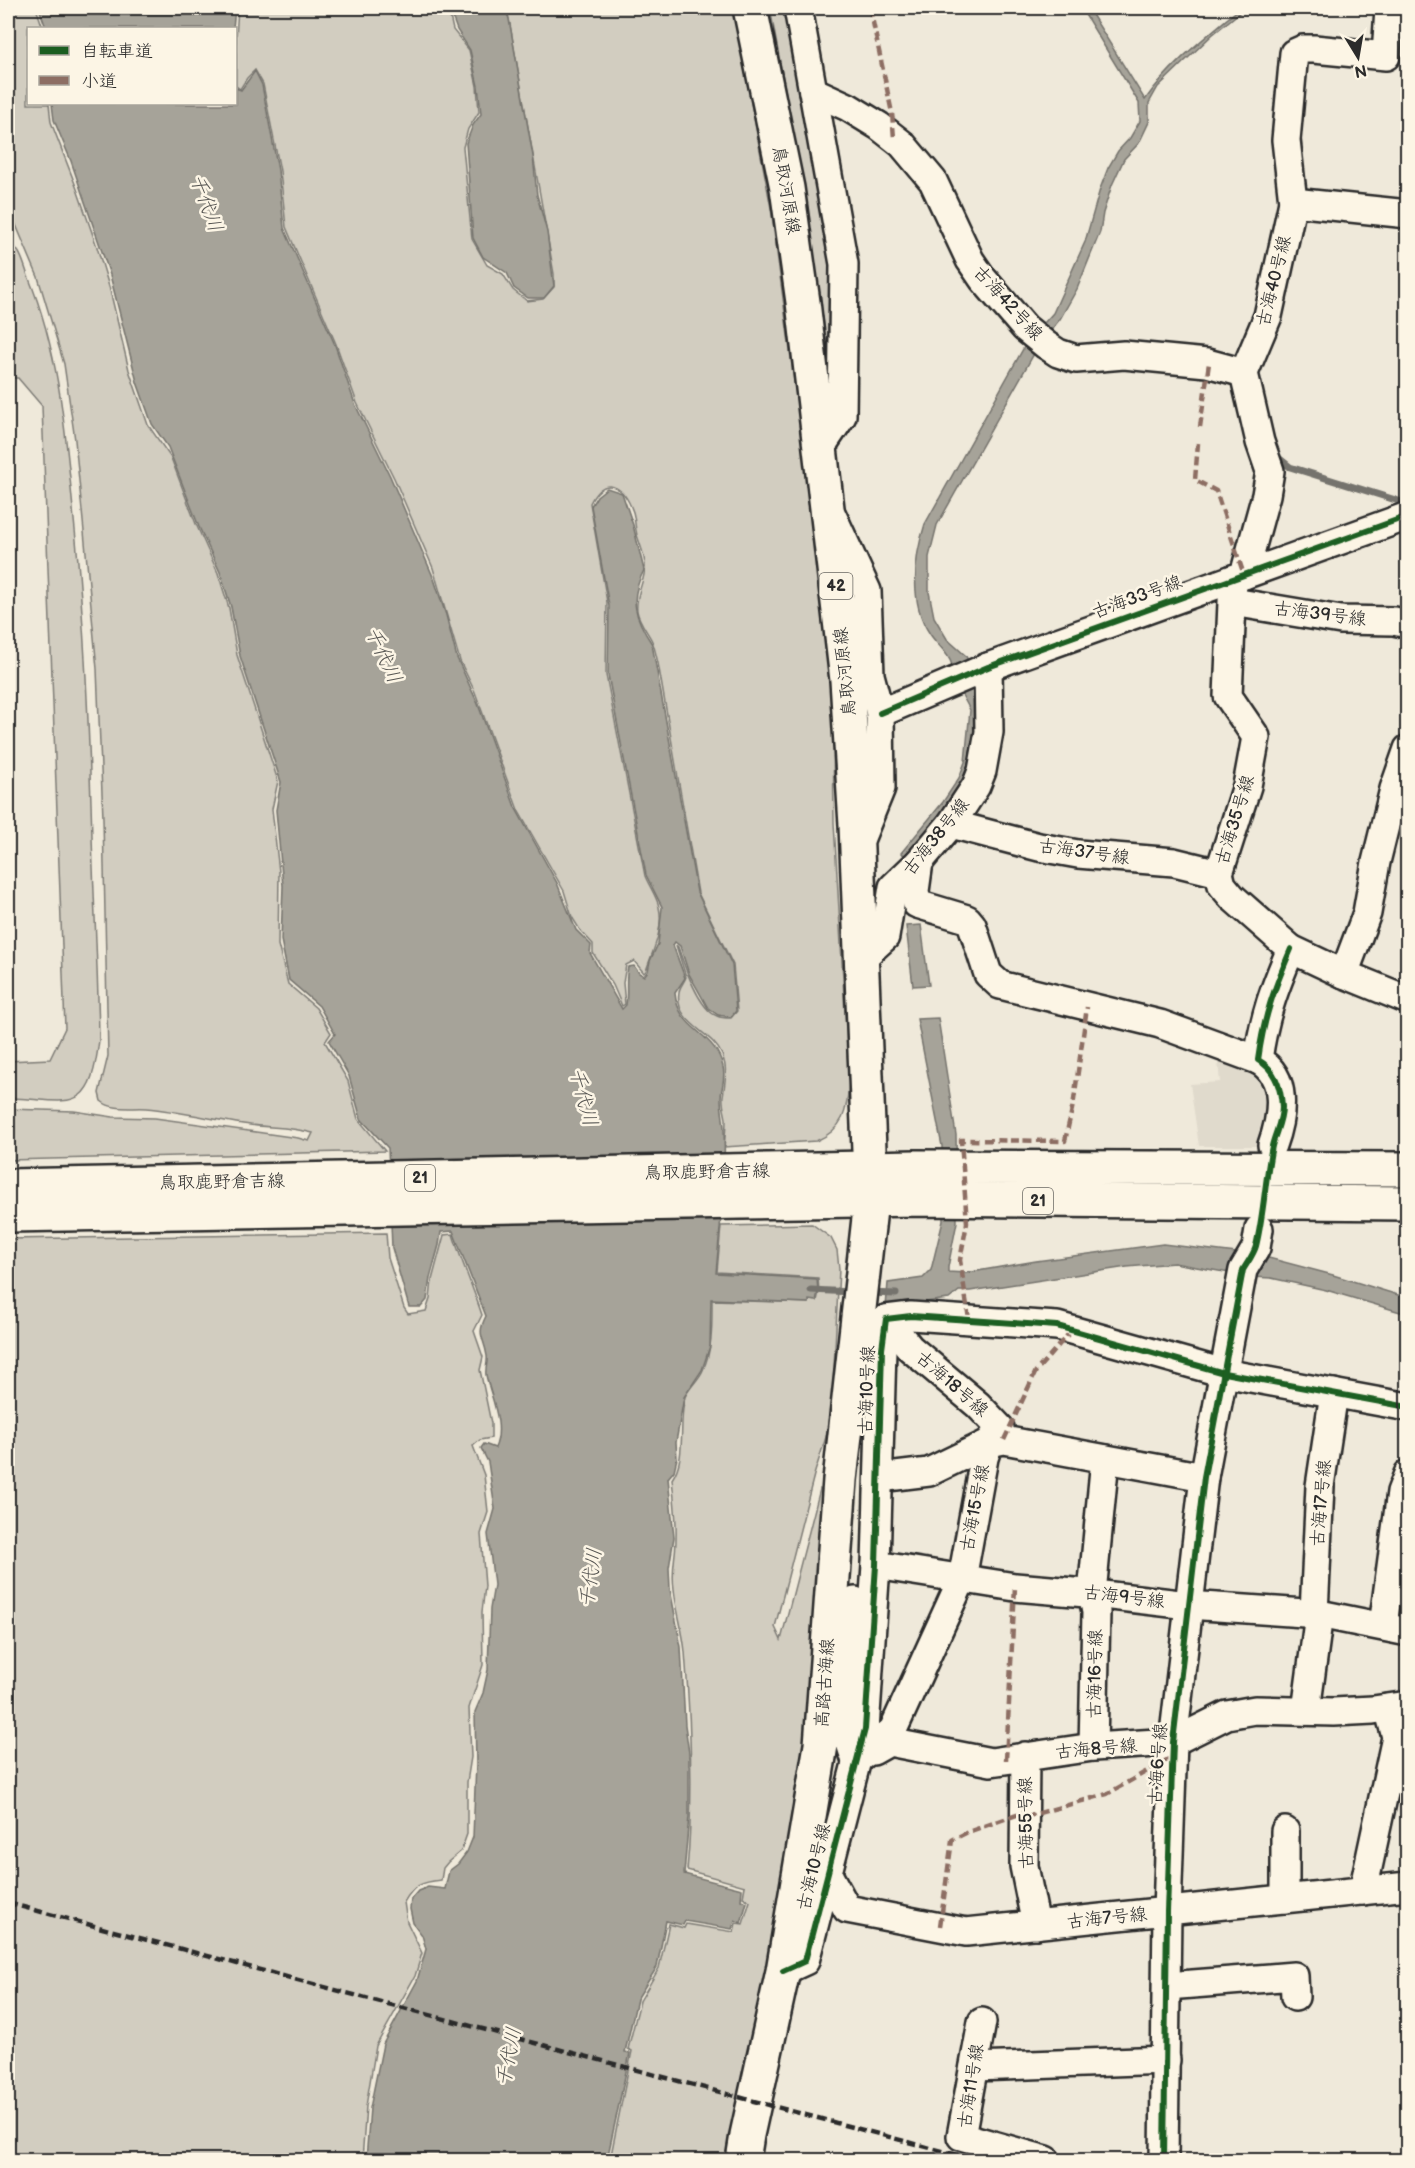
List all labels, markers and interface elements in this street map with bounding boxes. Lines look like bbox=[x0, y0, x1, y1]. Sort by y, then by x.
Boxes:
legend bbox=[27, 27, 237, 105]
north arrow bbox=[1328, 27, 1388, 87]
text: 自転車道 bbox=[81, 41, 153, 62]
text: N bbox=[1353, 60, 1368, 81]
text: 小道 bbox=[81, 71, 117, 92]
street label: 鳥取河原線 bbox=[768, 144, 804, 236]
water label: 千代川 bbox=[184, 171, 228, 235]
street label: 古海40号線 bbox=[1252, 233, 1296, 329]
street label: 古海42号線 bbox=[969, 261, 1047, 345]
street label: 古海33号線 bbox=[1089, 571, 1185, 623]
road number: 42 bbox=[820, 573, 852, 599]
street label: 古海39号線 bbox=[1272, 598, 1368, 630]
water label: 千代川 bbox=[359, 623, 407, 687]
street label: 鳥取河原線 bbox=[830, 626, 860, 718]
street label: 古海35号線 bbox=[1211, 772, 1259, 868]
street label: 古海38号線 bbox=[898, 794, 974, 880]
street label: 古海37号線 bbox=[1037, 835, 1131, 869]
water label: 千代川 bbox=[564, 1065, 602, 1129]
street label: 鳥取鹿野倉吉線 bbox=[644, 1160, 770, 1184]
road number: 21 bbox=[405, 1165, 435, 1191]
street label: 鳥取鹿野倉吉線 bbox=[159, 1170, 285, 1194]
road number: 21 bbox=[1023, 1188, 1053, 1214]
street label: 古海10号線 bbox=[855, 1345, 879, 1435]
street label: 古海18号線 bbox=[911, 1347, 993, 1421]
street label: 古海17号線 bbox=[1307, 1458, 1335, 1548]
street label: 古海15号線 bbox=[956, 1462, 994, 1554]
water label: 千代川 bbox=[575, 1547, 607, 1609]
street label: 古海9号線 bbox=[1082, 1582, 1166, 1612]
street label: 古海16号線 bbox=[1084, 1629, 1106, 1719]
street label: 高路古海線 bbox=[811, 1637, 839, 1729]
street label: 古海6号線 bbox=[1145, 1722, 1171, 1806]
street label: 古海8号線 bbox=[1054, 1735, 1138, 1763]
street label: 古海55号線 bbox=[1015, 1777, 1037, 1869]
street label: 古海10号線 bbox=[793, 1821, 835, 1913]
street label: 古海7号線 bbox=[1066, 1903, 1148, 1933]
water label: 千代川 bbox=[491, 2025, 527, 2089]
street label: 古海11号線 bbox=[954, 2042, 988, 2130]

